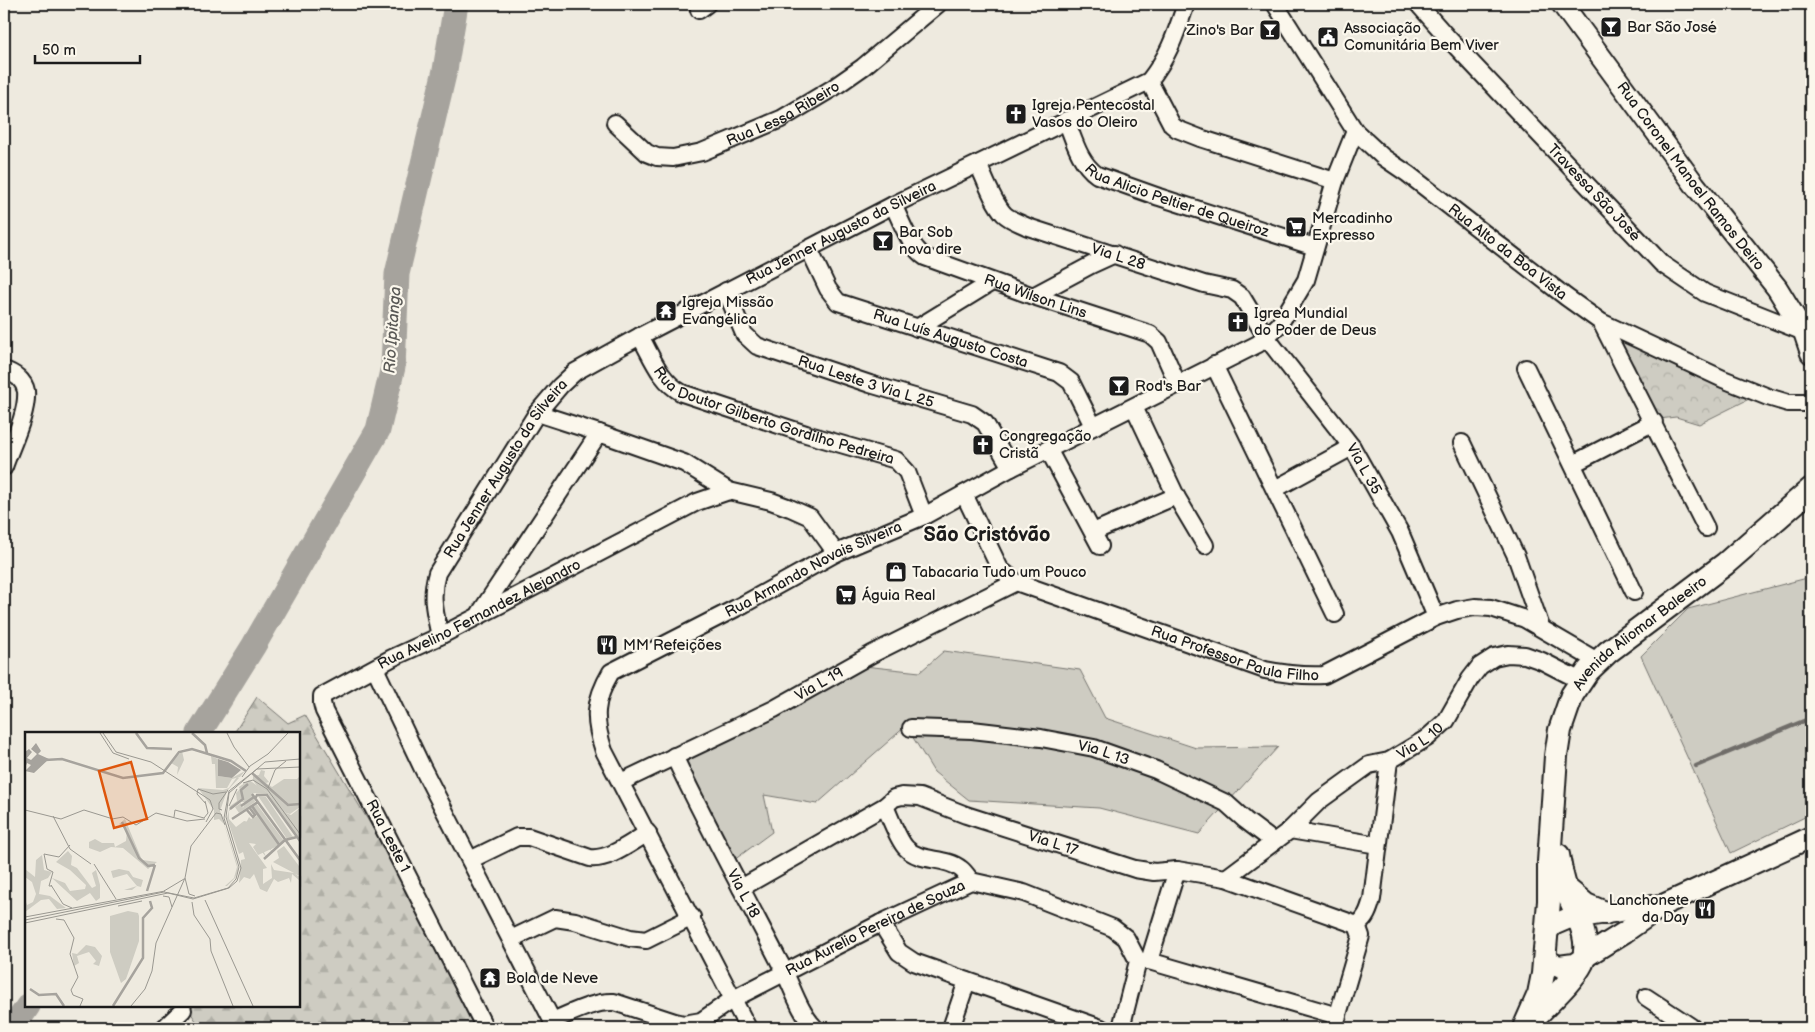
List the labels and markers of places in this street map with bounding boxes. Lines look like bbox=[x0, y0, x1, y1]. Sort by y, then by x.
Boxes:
bar icon: Bar São José bbox=[1599, 15, 1623, 39]
bar icon: Zino's Bar bbox=[1258, 18, 1282, 42]
place label: Bar São José bbox=[1627, 18, 1717, 37]
place label: Associação Comunitária Bem Viver bbox=[1344, 19, 1499, 55]
place label: Zino's Bar bbox=[1186, 21, 1255, 40]
public building icon: Associação Comunitária Bem Viver bbox=[1316, 25, 1340, 49]
place label: Igreja Pentecostal Vasos do Oleiro bbox=[1032, 96, 1155, 132]
church icon: Igreja Pentecostal Vasos do Oleiro bbox=[1004, 102, 1028, 126]
place label: Mercadinho Expresso bbox=[1312, 209, 1393, 245]
supermarket icon: Mercadinho Expresso bbox=[1284, 215, 1308, 239]
place label: Bar Sob nova dire bbox=[899, 223, 962, 259]
bar icon: Bar Sob nova dire bbox=[871, 229, 895, 253]
place label: Igreja Missão Evangélica bbox=[682, 293, 774, 329]
temple icon: Igreja Missão Evangélica bbox=[654, 299, 678, 323]
place label: Igrea Mundial do Poder de Deus bbox=[1254, 304, 1377, 340]
church icon: Igrea Mundial do Poder de Deus bbox=[1226, 310, 1250, 334]
bar icon: Rod's Bar bbox=[1107, 374, 1131, 398]
place label: Rod's Bar bbox=[1135, 377, 1201, 396]
place label: Congregação Cristã bbox=[999, 427, 1092, 463]
church icon: Congregação Cristã bbox=[971, 433, 995, 457]
shop icon: Tabacaria Tudo um Pouco bbox=[884, 560, 908, 584]
place label: Tabacaria Tudo um Pouco bbox=[912, 563, 1087, 582]
supermarket icon: Águia Real bbox=[834, 583, 858, 607]
place label: Águia Real bbox=[862, 586, 935, 605]
restaurant icon: MM Refeições bbox=[595, 633, 619, 657]
place label: MM Refeições bbox=[623, 636, 722, 655]
place label: Lanchonete da Day bbox=[1609, 891, 1689, 927]
restaurant icon: Lanchonete da Day bbox=[1693, 897, 1717, 921]
temple icon: Bola de Neve bbox=[478, 966, 502, 990]
place label: Bola de Neve bbox=[506, 969, 598, 988]

